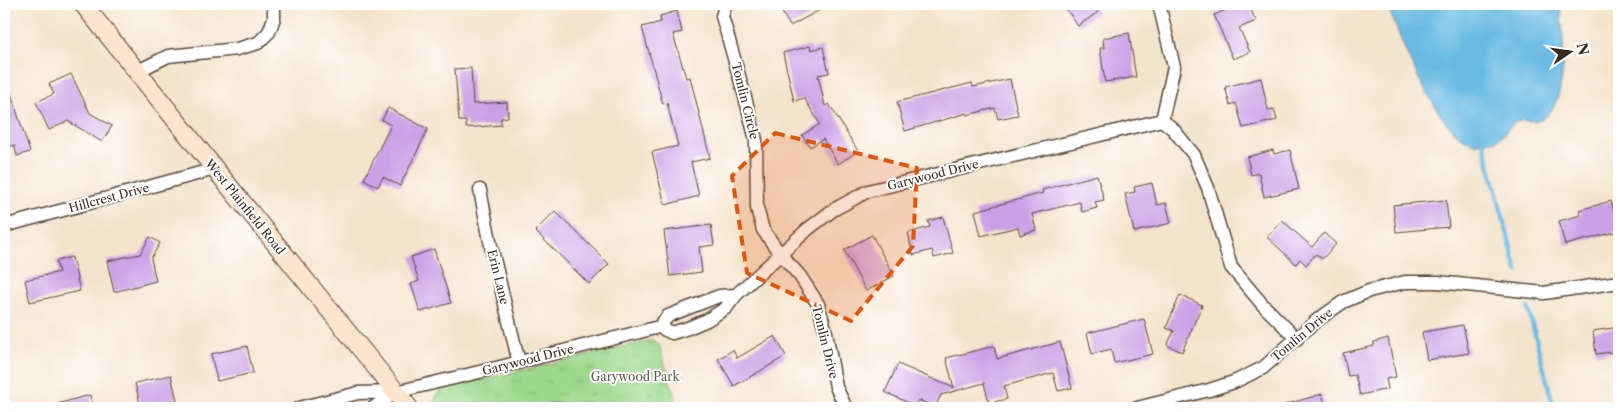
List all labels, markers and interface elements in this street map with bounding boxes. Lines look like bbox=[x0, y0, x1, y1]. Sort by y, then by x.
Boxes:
north arrow bbox=[1546, 28, 1596, 78]
text: N bbox=[1573, 41, 1593, 57]
street label: Tomlin Circle bbox=[729, 61, 762, 141]
street label: West Plainfield Road bbox=[202, 155, 289, 258]
street label: Garywood Drive bbox=[886, 156, 980, 193]
street label: Hillcrest Drive bbox=[67, 179, 151, 215]
street label: Erin Lane bbox=[484, 248, 513, 306]
street label: Tomlin Drive bbox=[809, 303, 842, 381]
street label: Tomlin Drive bbox=[1268, 304, 1336, 365]
street label: Garywood Drive bbox=[481, 341, 575, 378]
park label: Garywood Park bbox=[591, 369, 680, 384]

